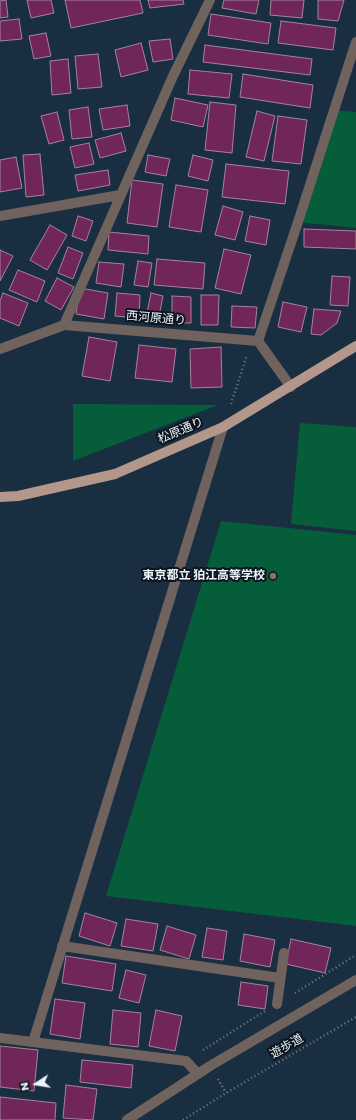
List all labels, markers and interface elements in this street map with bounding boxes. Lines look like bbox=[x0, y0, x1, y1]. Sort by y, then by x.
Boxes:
street label: 西河原通り bbox=[125, 309, 187, 329]
street label: 松原通り bbox=[156, 415, 206, 447]
place label: 東京都立 狛江高等学校 bbox=[142, 569, 265, 583]
marker: 東京都立 狛江高等学校 bbox=[268, 571, 278, 581]
street label: 遊歩道 bbox=[268, 1032, 306, 1062]
north arrow bbox=[16, 1064, 56, 1104]
text: N bbox=[16, 1081, 33, 1092]

